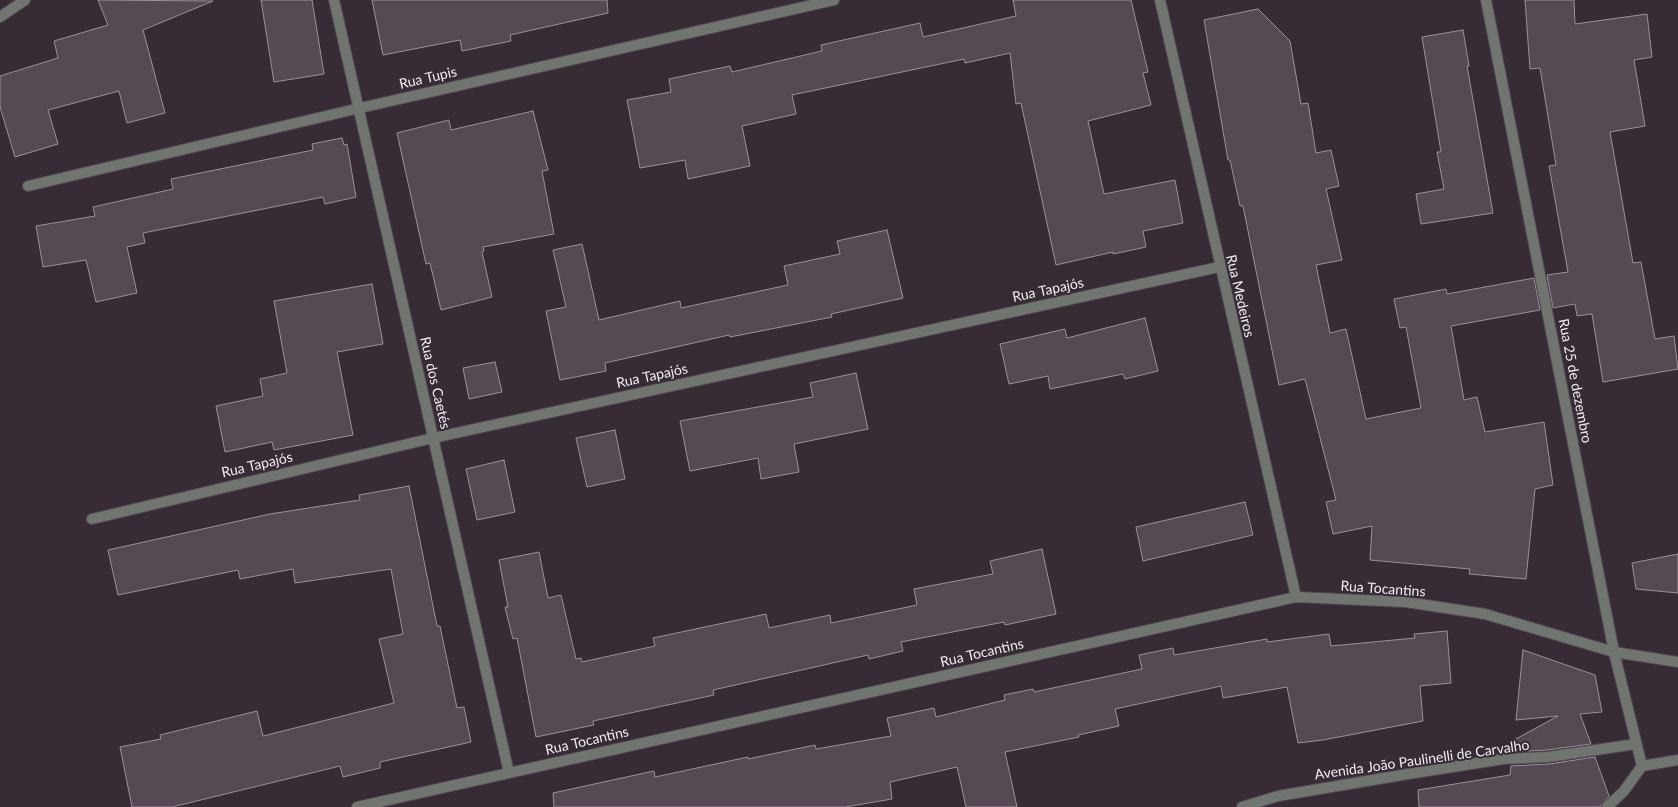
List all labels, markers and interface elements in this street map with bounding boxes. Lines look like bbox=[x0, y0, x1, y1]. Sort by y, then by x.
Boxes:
street label: Rua Tupis bbox=[398, 63, 458, 93]
street label: Rua Medeiros bbox=[1222, 253, 1258, 339]
street label: Rua Tapajós bbox=[1011, 274, 1085, 306]
street label: Rua 25 de dezembro bbox=[1555, 317, 1595, 445]
street label: Rua dos Caetés bbox=[416, 335, 454, 431]
street label: Rua Tapajós bbox=[615, 360, 689, 392]
street label: Rua Tapajós bbox=[220, 449, 294, 481]
street label: Rua Tocantins bbox=[1340, 578, 1426, 600]
street label: Rua Tocantins bbox=[939, 635, 1025, 671]
street label: Rua Tocantins bbox=[544, 723, 630, 759]
street label: Avenida João Paulinelli de Carvalho bbox=[1314, 737, 1530, 783]

